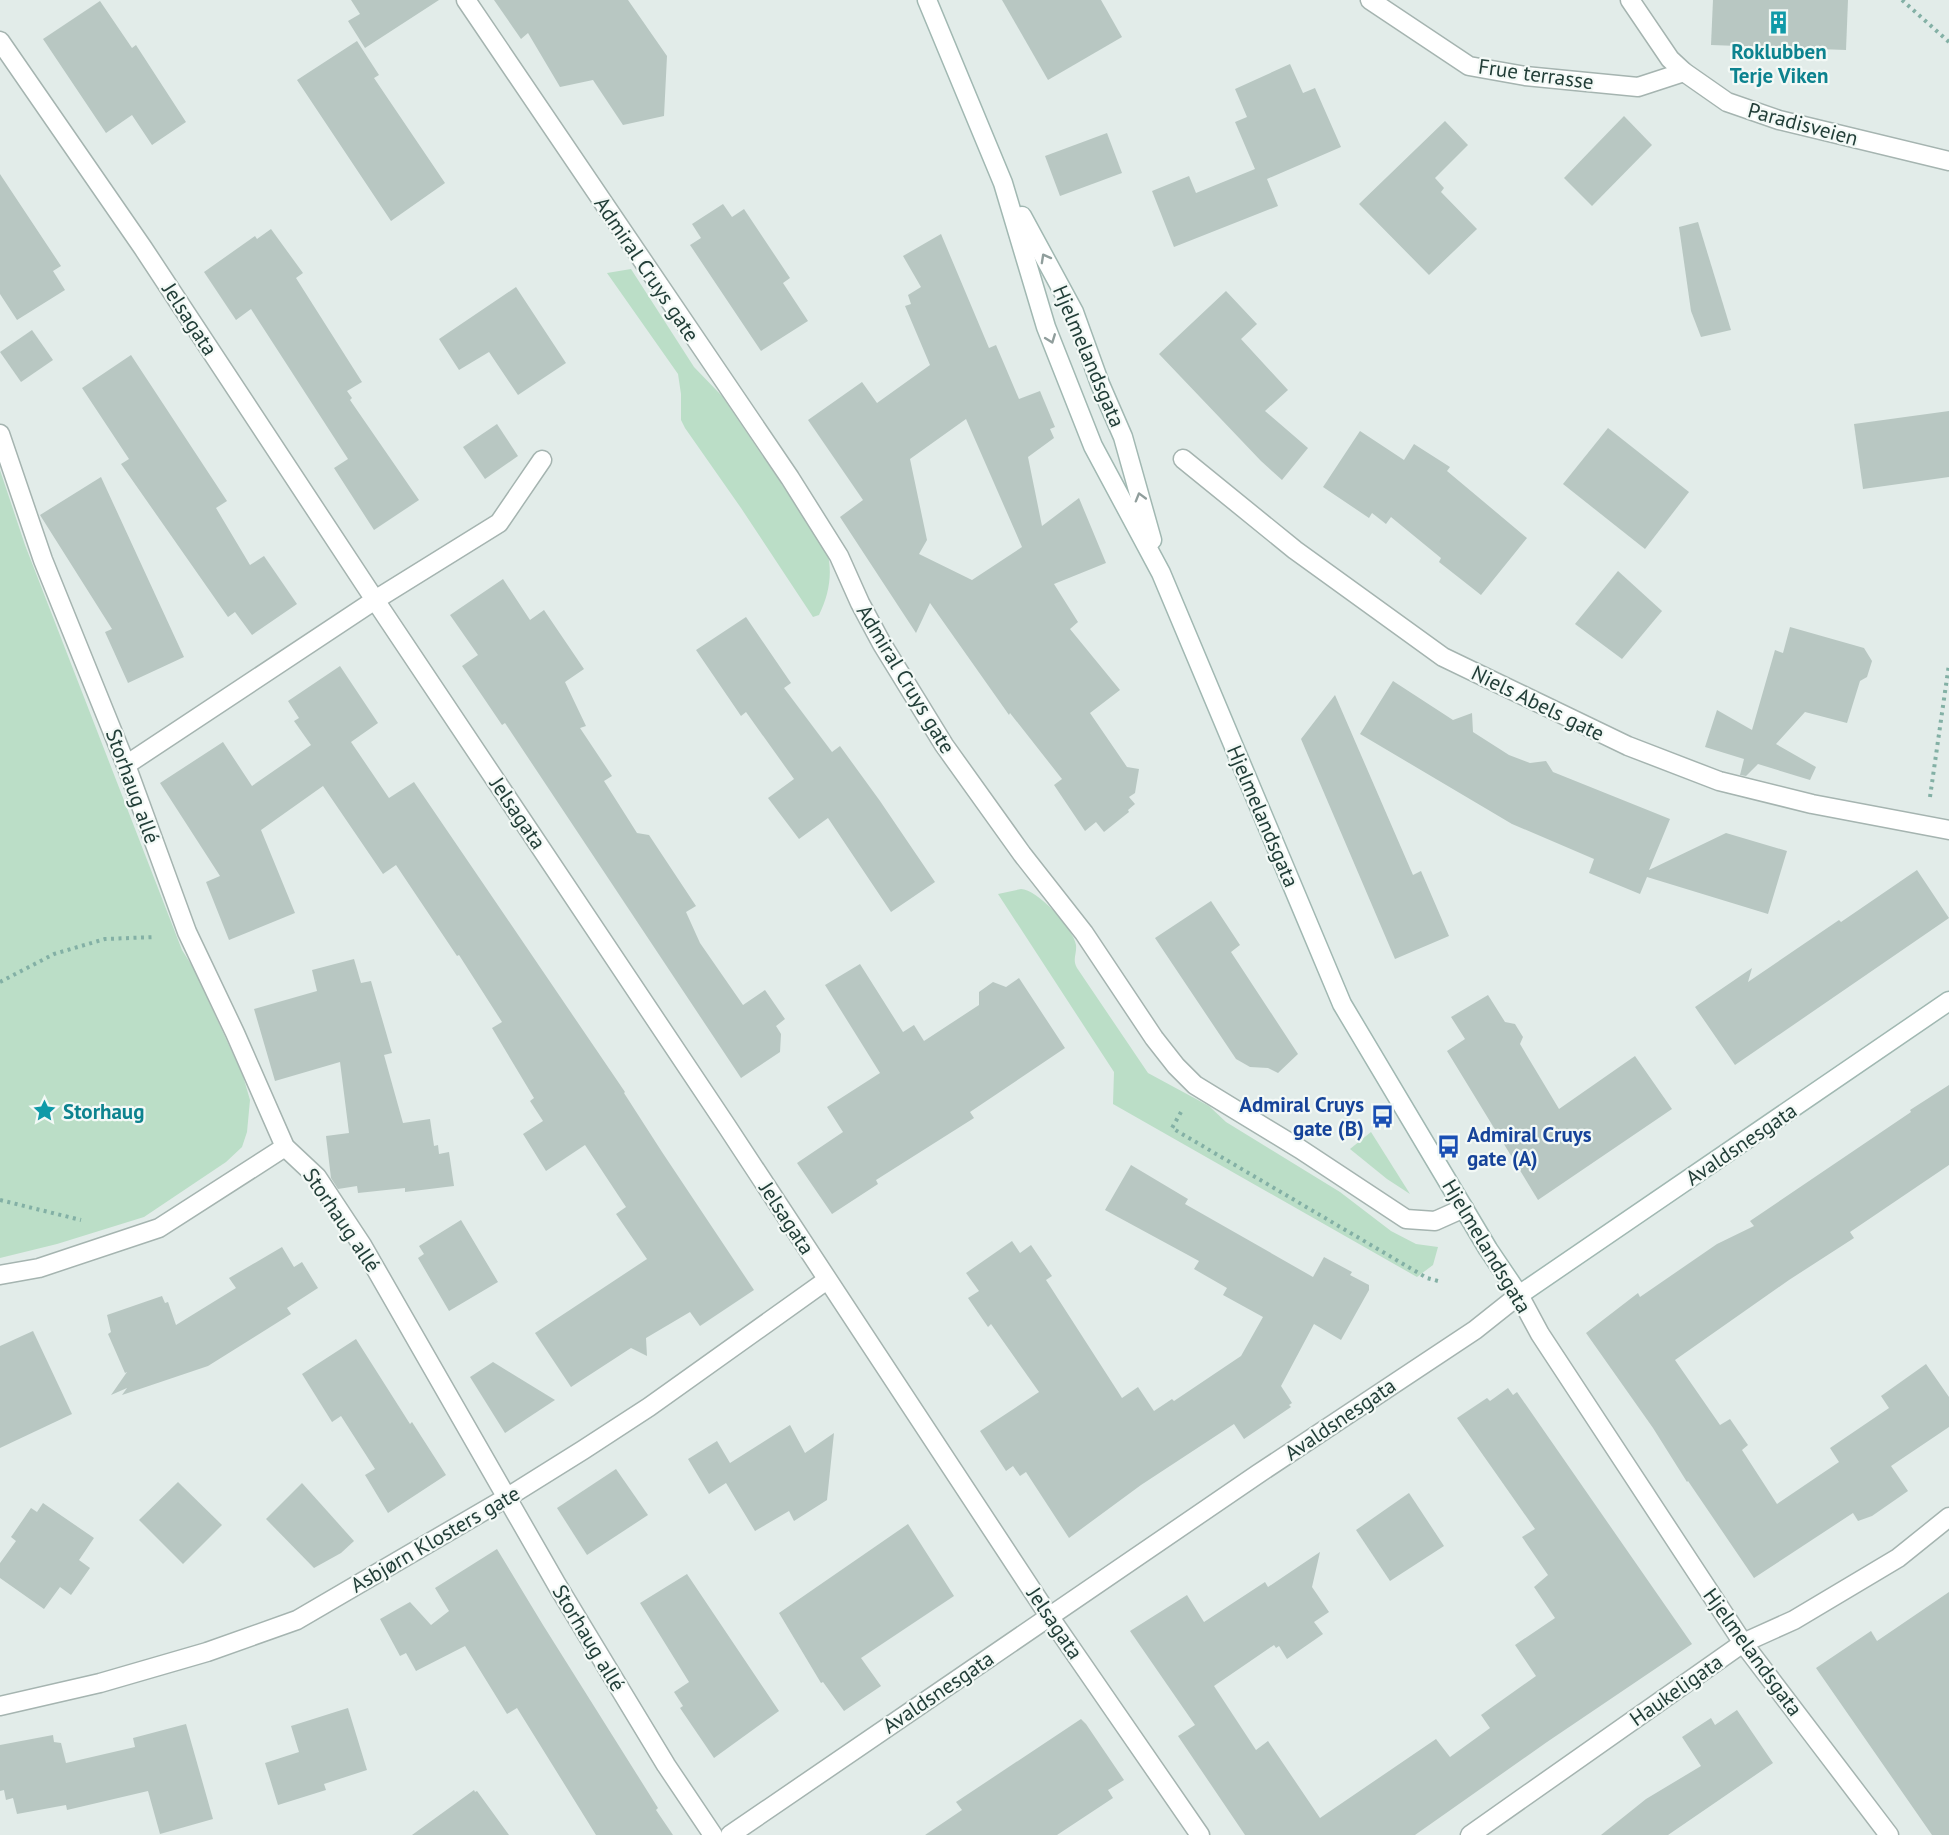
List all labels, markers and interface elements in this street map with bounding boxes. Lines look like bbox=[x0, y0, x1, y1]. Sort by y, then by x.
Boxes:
building icon: Roklubben Terje Viken bbox=[1766, 10, 1792, 36]
place label: Roklubben Terje Viken bbox=[1730, 38, 1828, 89]
street label: Frue terrasse bbox=[1477, 53, 1595, 95]
street label: Paradisveien bbox=[1745, 96, 1861, 152]
street label: Admiral Cruys gate bbox=[589, 191, 705, 347]
one-way arrow bbox=[1041, 254, 1052, 264]
street label: Jelsagata bbox=[156, 277, 223, 360]
street label: Hjelmelandsgata bbox=[1047, 281, 1131, 431]
one-way arrow bbox=[1044, 333, 1056, 344]
one-way arrow bbox=[1135, 492, 1147, 502]
street label: Admiral Cruys gate bbox=[851, 600, 961, 758]
street label: Niels Abels gate bbox=[1467, 659, 1609, 747]
street label: Storhaug allé bbox=[100, 725, 166, 847]
street label: Hjelmelandsgata bbox=[1221, 741, 1305, 891]
street label: Jelsagata bbox=[483, 771, 552, 854]
place label: Admiral Cruys gate (B) bbox=[1239, 1091, 1364, 1142]
street label: Avaldsnesgata bbox=[1680, 1097, 1802, 1191]
place icon: Storhaug bbox=[32, 1098, 58, 1124]
place label: Storhaug bbox=[63, 1098, 144, 1125]
bus stop icon: Admiral Cruys gate (B) bbox=[1369, 1103, 1395, 1129]
place label: Admiral Cruys gate (A) bbox=[1467, 1121, 1592, 1172]
bus stop icon: Admiral Cruys gate (A) bbox=[1436, 1133, 1462, 1159]
street label: Storhaug allé bbox=[297, 1163, 387, 1277]
street label: Hjelmelandsgata bbox=[1436, 1174, 1538, 1318]
street label: Jelsagata bbox=[753, 1176, 820, 1259]
street label: Avaldsnesgata bbox=[1279, 1372, 1401, 1466]
street label: Asbjørn Klosters gate bbox=[346, 1480, 524, 1598]
street label: Storhaug allé bbox=[547, 1580, 631, 1696]
street label: Jelsagata bbox=[1020, 1581, 1089, 1664]
street label: Hjelmelandsgata bbox=[1698, 1583, 1808, 1721]
street label: Avaldsnesgata bbox=[877, 1645, 999, 1739]
street label: Haukeligata bbox=[1624, 1648, 1728, 1732]

